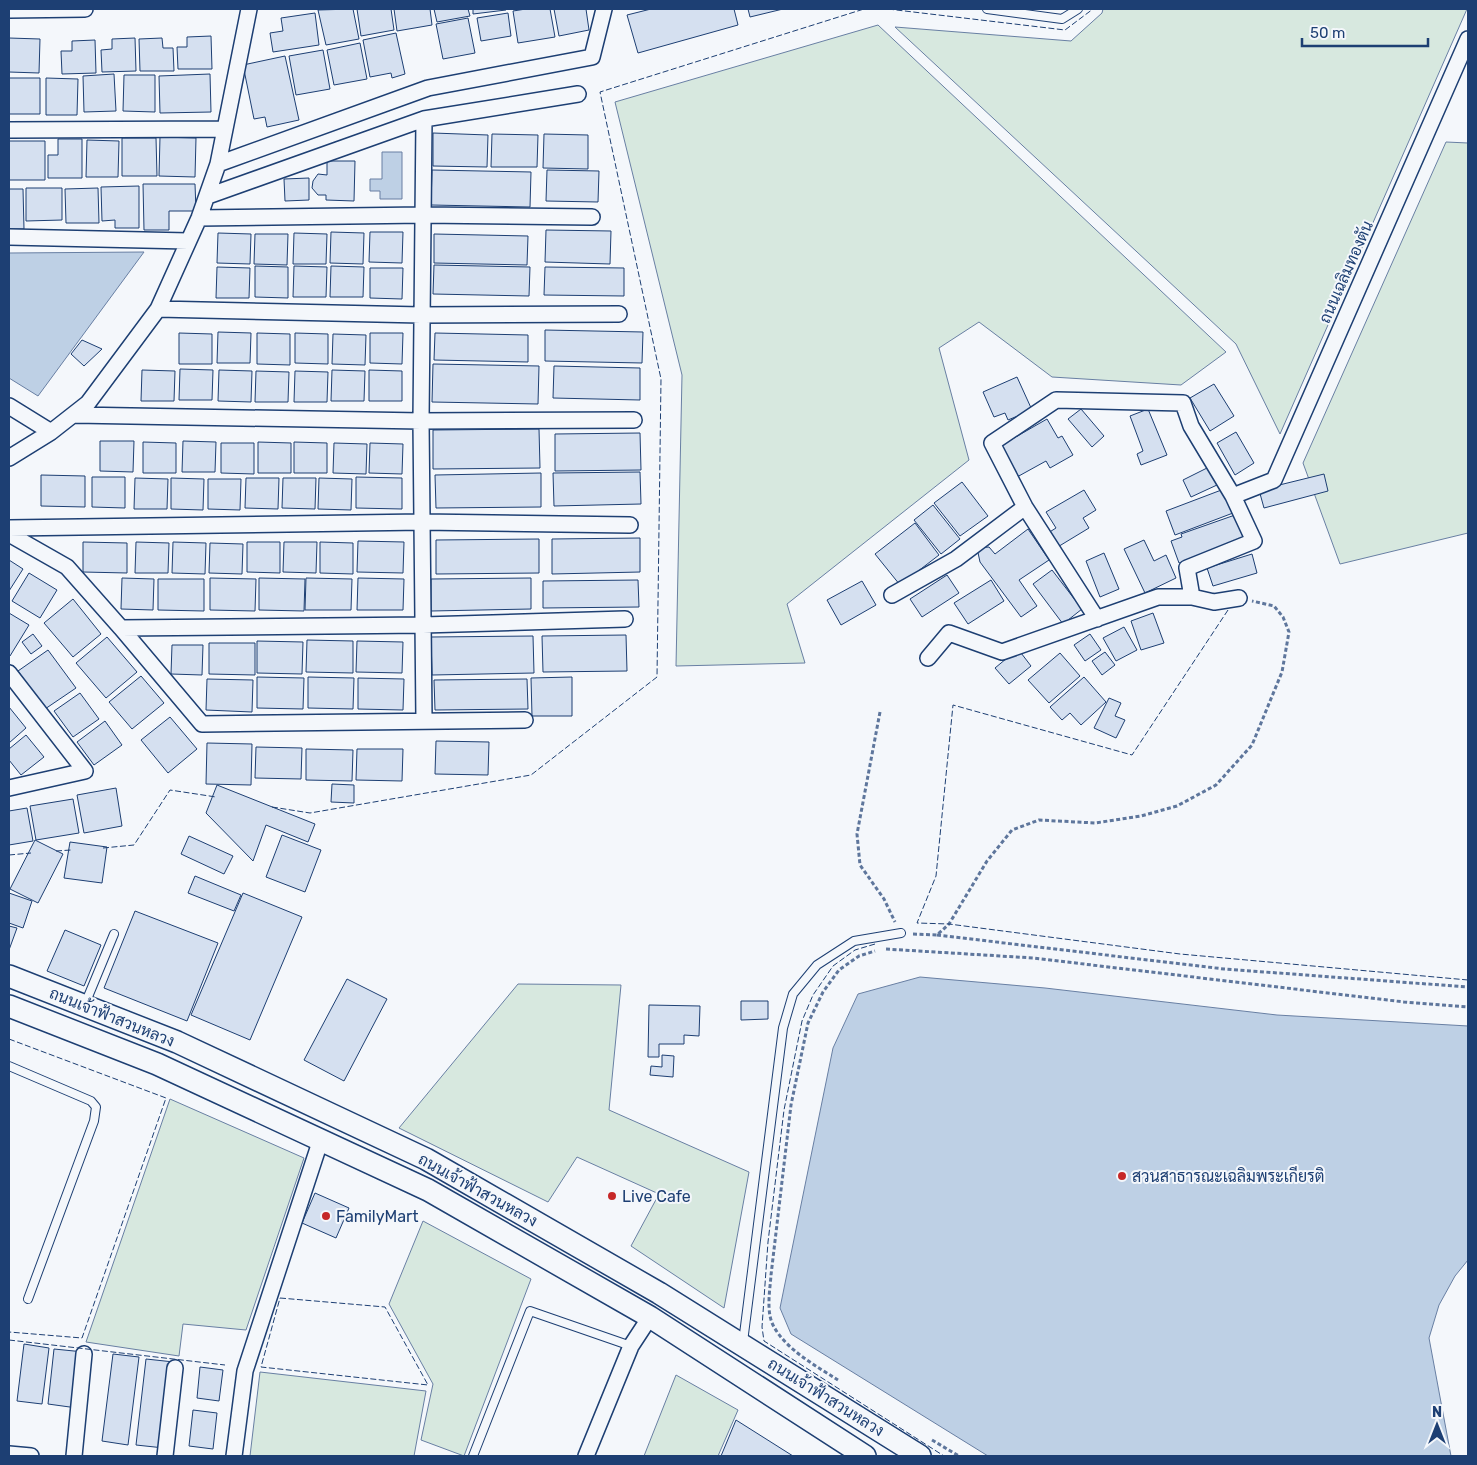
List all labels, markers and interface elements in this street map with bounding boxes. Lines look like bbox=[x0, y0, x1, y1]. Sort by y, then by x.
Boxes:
scale bar bbox=[1302, 15, 1428, 47]
text: 50 m bbox=[1310, 24, 1345, 42]
street label: ถนนเฉลิมทองตัน bbox=[1314, 218, 1377, 326]
street label: ถนนเจ้าฟ้าสวนหลวง bbox=[47, 982, 178, 1051]
street label: ถนนเจ้าฟ้าสวนหลวง bbox=[415, 1149, 541, 1231]
place label: สวนสาธารณะเฉลิมพระเกียรติ bbox=[1132, 1165, 1325, 1186]
marker: สวนสาธารณะเฉลิมพระเกียรติ bbox=[1116, 1170, 1128, 1182]
place label: Live Cafe bbox=[622, 1187, 691, 1206]
marker: Live Cafe bbox=[606, 1190, 618, 1202]
place label: FamilyMart bbox=[336, 1207, 418, 1226]
marker: FamilyMart bbox=[320, 1210, 332, 1222]
street label: ถนนเจ้าฟ้าสวนหลวง bbox=[765, 1353, 888, 1440]
north arrow bbox=[1412, 1400, 1462, 1450]
text: N bbox=[1432, 1404, 1442, 1421]

